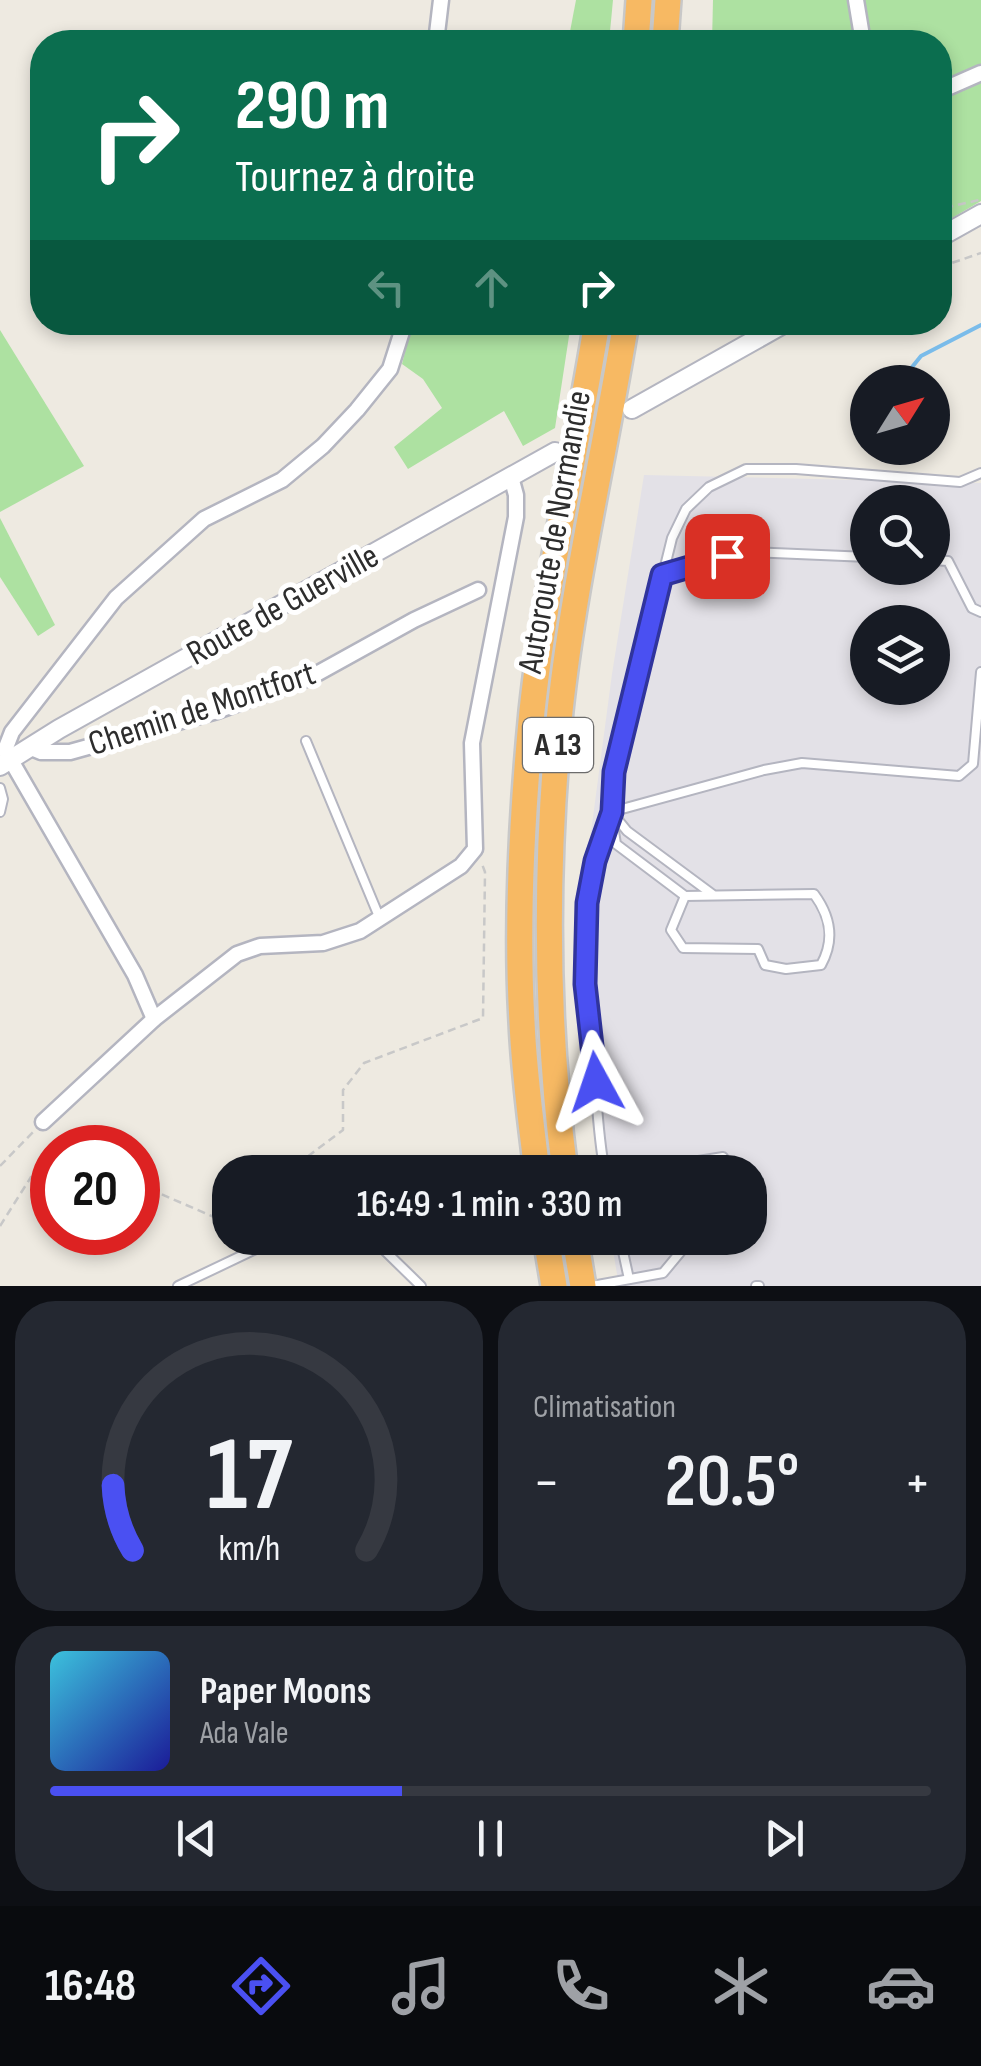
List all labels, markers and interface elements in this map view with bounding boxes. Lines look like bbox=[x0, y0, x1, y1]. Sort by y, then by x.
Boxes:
text: 290 m bbox=[235, 65, 390, 149]
icon: right bbox=[70, 70, 200, 200]
text: Tournez à droite bbox=[235, 150, 475, 205]
icon: left bbox=[359, 260, 414, 315]
icon: ahead bbox=[464, 260, 519, 315]
icon: right bbox=[569, 260, 624, 315]
north arrow bbox=[850, 365, 950, 465]
map controls bbox=[850, 365, 950, 705]
street label: Autoroute de Normandie bbox=[509, 387, 601, 678]
button: search bbox=[850, 485, 950, 585]
pin bbox=[685, 514, 770, 599]
icon: arrive bbox=[700, 529, 755, 584]
street label: Route de Guerville bbox=[179, 535, 387, 675]
button: layers bbox=[850, 605, 950, 705]
street label: Chemin de Montfort bbox=[83, 652, 321, 766]
road number: A 13 bbox=[523, 718, 593, 772]
position arrow bbox=[544, 1030, 648, 1134]
speed limit sign: 20 bbox=[30, 1125, 160, 1255]
text: 16:49 · 1 min · 330 m bbox=[357, 1182, 622, 1227]
text: Climatisation bbox=[533, 1388, 676, 1427]
text: 17 bbox=[206, 1414, 292, 1539]
text: 20.5° bbox=[664, 1437, 800, 1528]
text: − bbox=[533, 1450, 560, 1517]
text: + bbox=[904, 1450, 931, 1517]
text: km/h bbox=[218, 1528, 280, 1571]
text: Paper Moons bbox=[200, 1669, 371, 1714]
text: Ada Vale bbox=[200, 1714, 289, 1753]
icon: previous bbox=[169, 1811, 224, 1866]
icon: pause bbox=[463, 1811, 518, 1866]
icon: next bbox=[757, 1811, 812, 1866]
icon: directions bbox=[226, 1951, 296, 2021]
icon: music bbox=[386, 1951, 456, 2021]
icon: phone bbox=[546, 1951, 616, 2021]
icon: climate bbox=[706, 1951, 776, 2021]
icon: car bbox=[866, 1951, 936, 2021]
text: 16:48 bbox=[45, 1959, 136, 2014]

